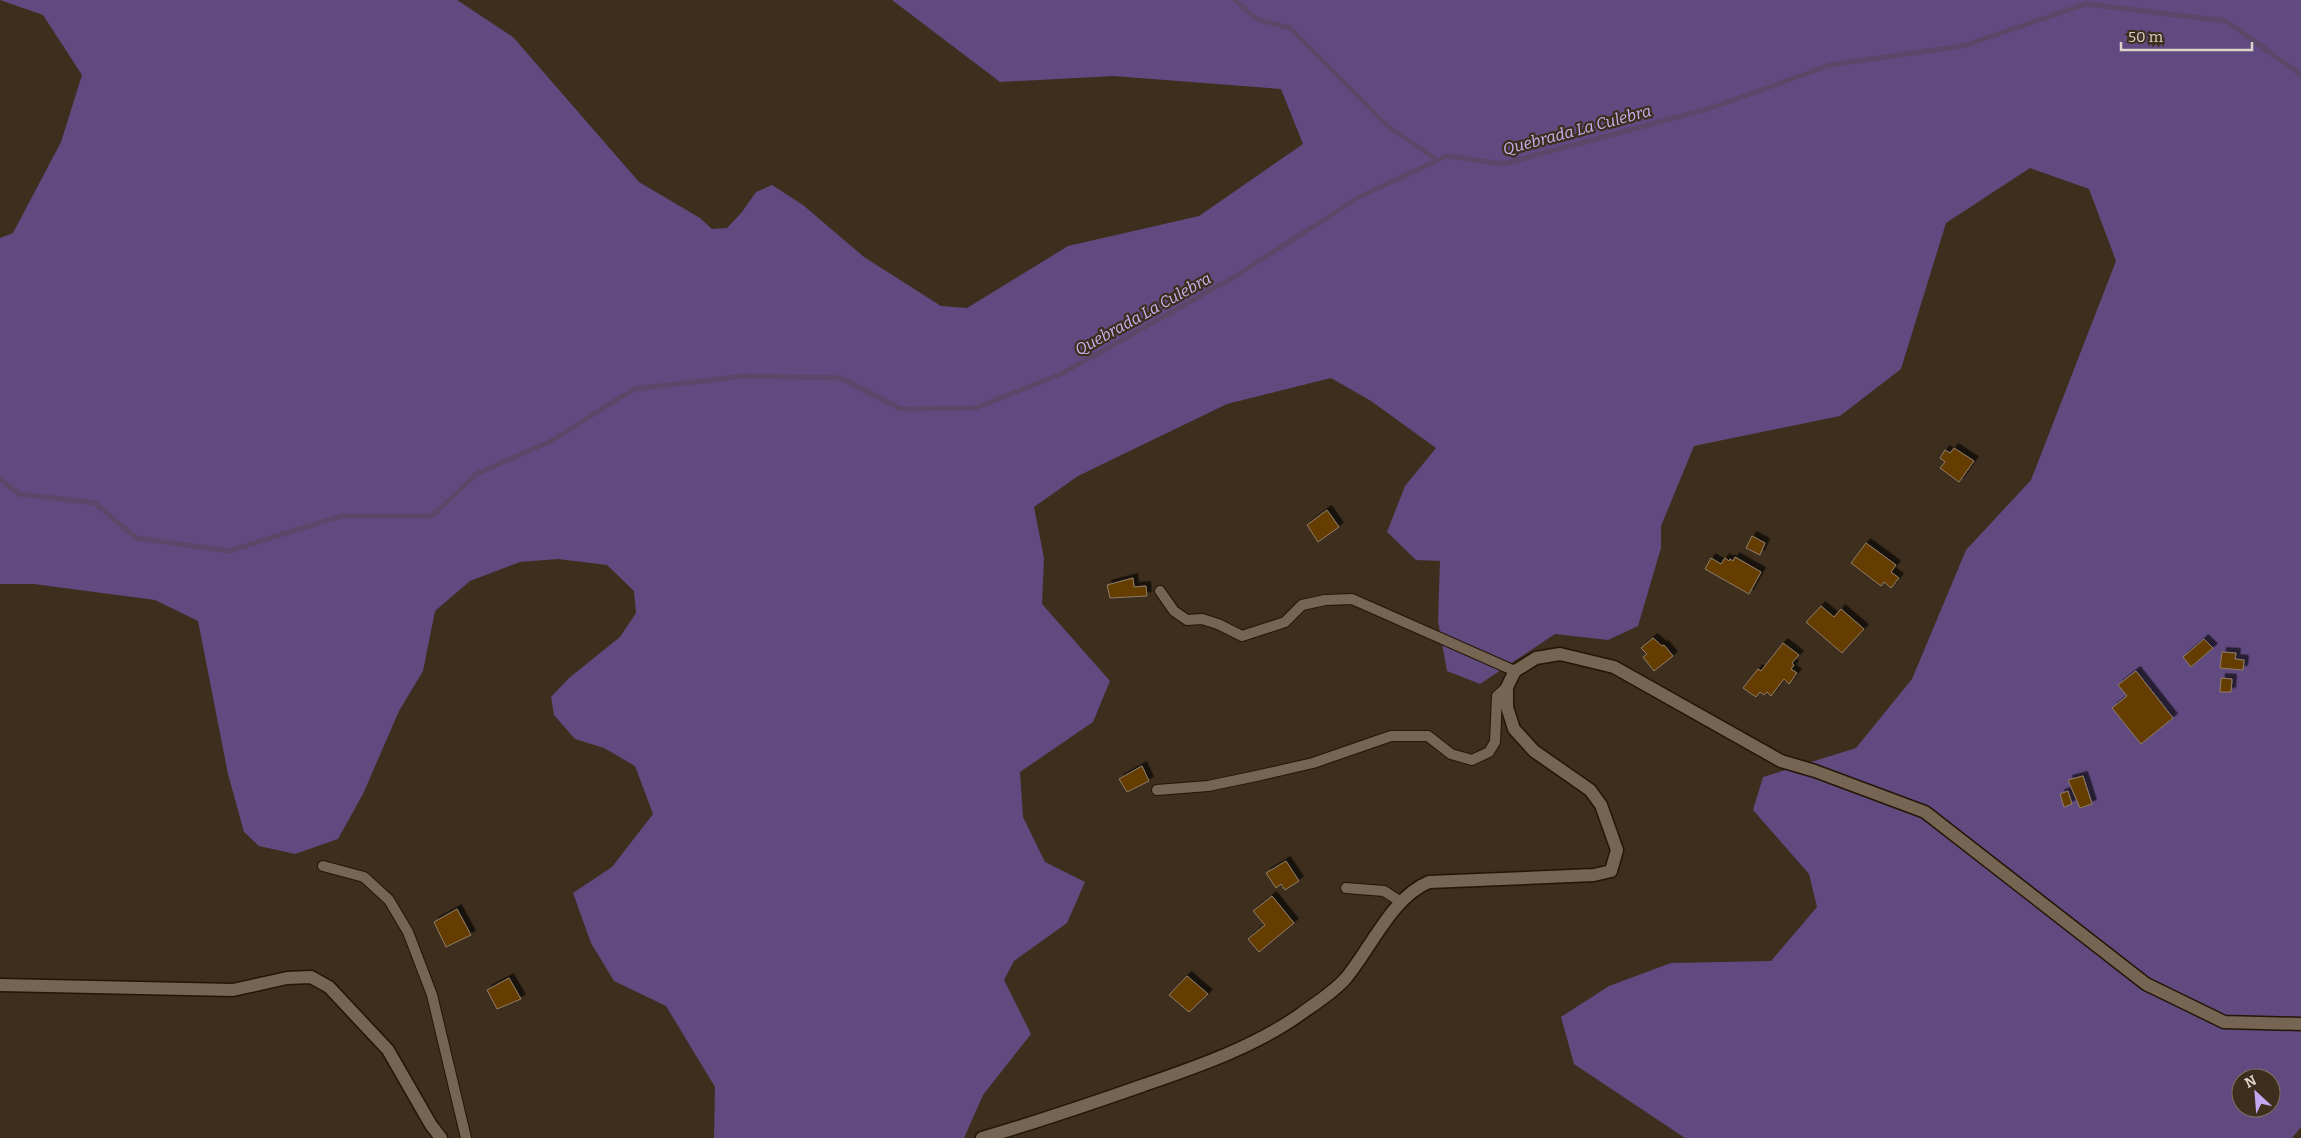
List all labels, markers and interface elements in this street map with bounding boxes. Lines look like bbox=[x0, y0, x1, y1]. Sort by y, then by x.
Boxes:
scale bar bbox=[2121, 20, 2252, 52]
text: 50 m bbox=[2128, 28, 2164, 46]
water label: Quebrada La Culebra bbox=[1501, 101, 1653, 159]
water label: Quebrada La Culebra bbox=[1072, 269, 1214, 359]
north arrow bbox=[2231, 1068, 2281, 1118]
text: N bbox=[2242, 1072, 2259, 1092]

